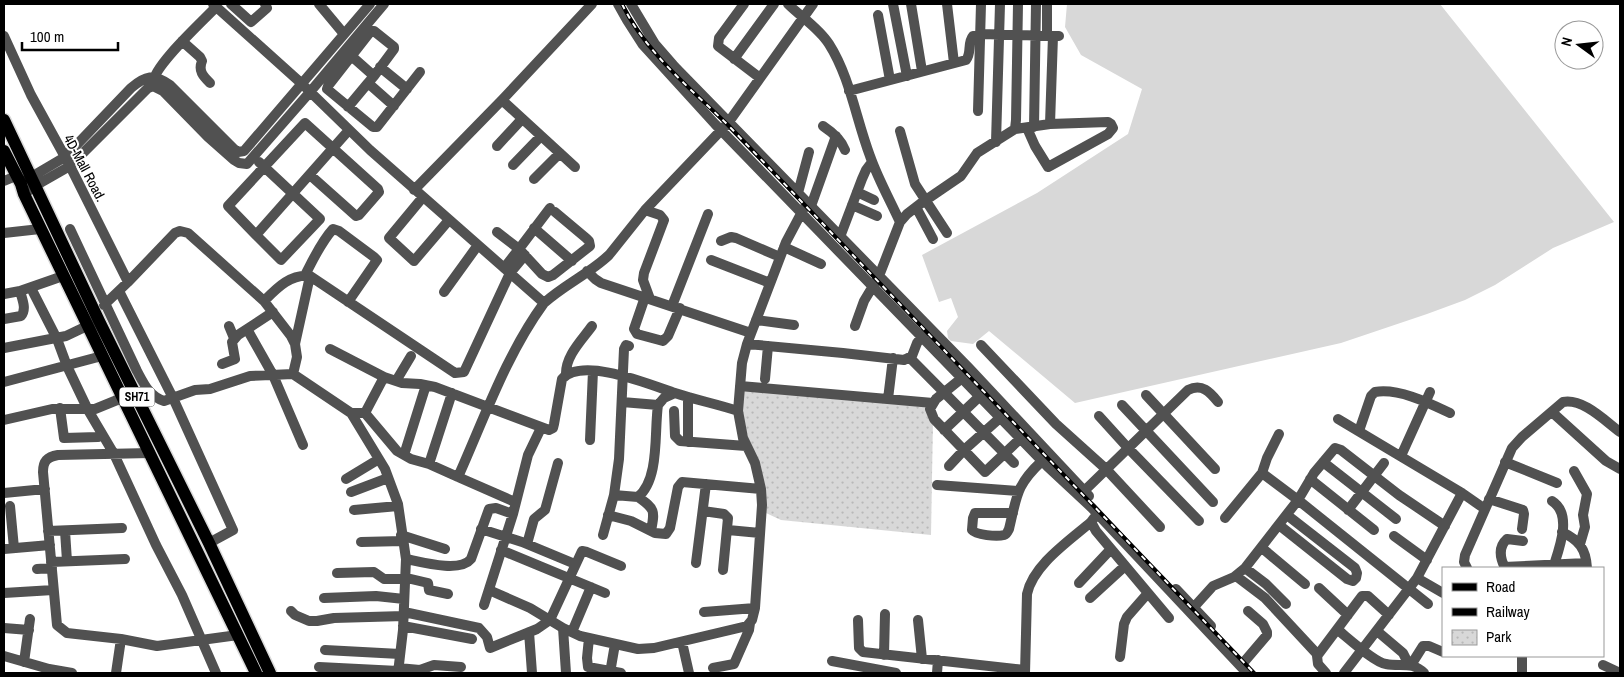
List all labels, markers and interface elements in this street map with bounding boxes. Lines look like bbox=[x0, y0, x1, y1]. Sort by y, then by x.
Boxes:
scale bar bbox=[22, 20, 119, 52]
north arrow bbox=[1554, 20, 1604, 70]
text: 100 m bbox=[30, 26, 64, 47]
text: N bbox=[1557, 35, 1576, 48]
street label: 4D-Mall Road. bbox=[60, 131, 110, 205]
road number: SH71 bbox=[120, 388, 154, 407]
legend bbox=[1442, 567, 1604, 657]
text: Road bbox=[1486, 576, 1515, 597]
text: Railway bbox=[1486, 601, 1531, 622]
text: Park bbox=[1486, 626, 1512, 647]

